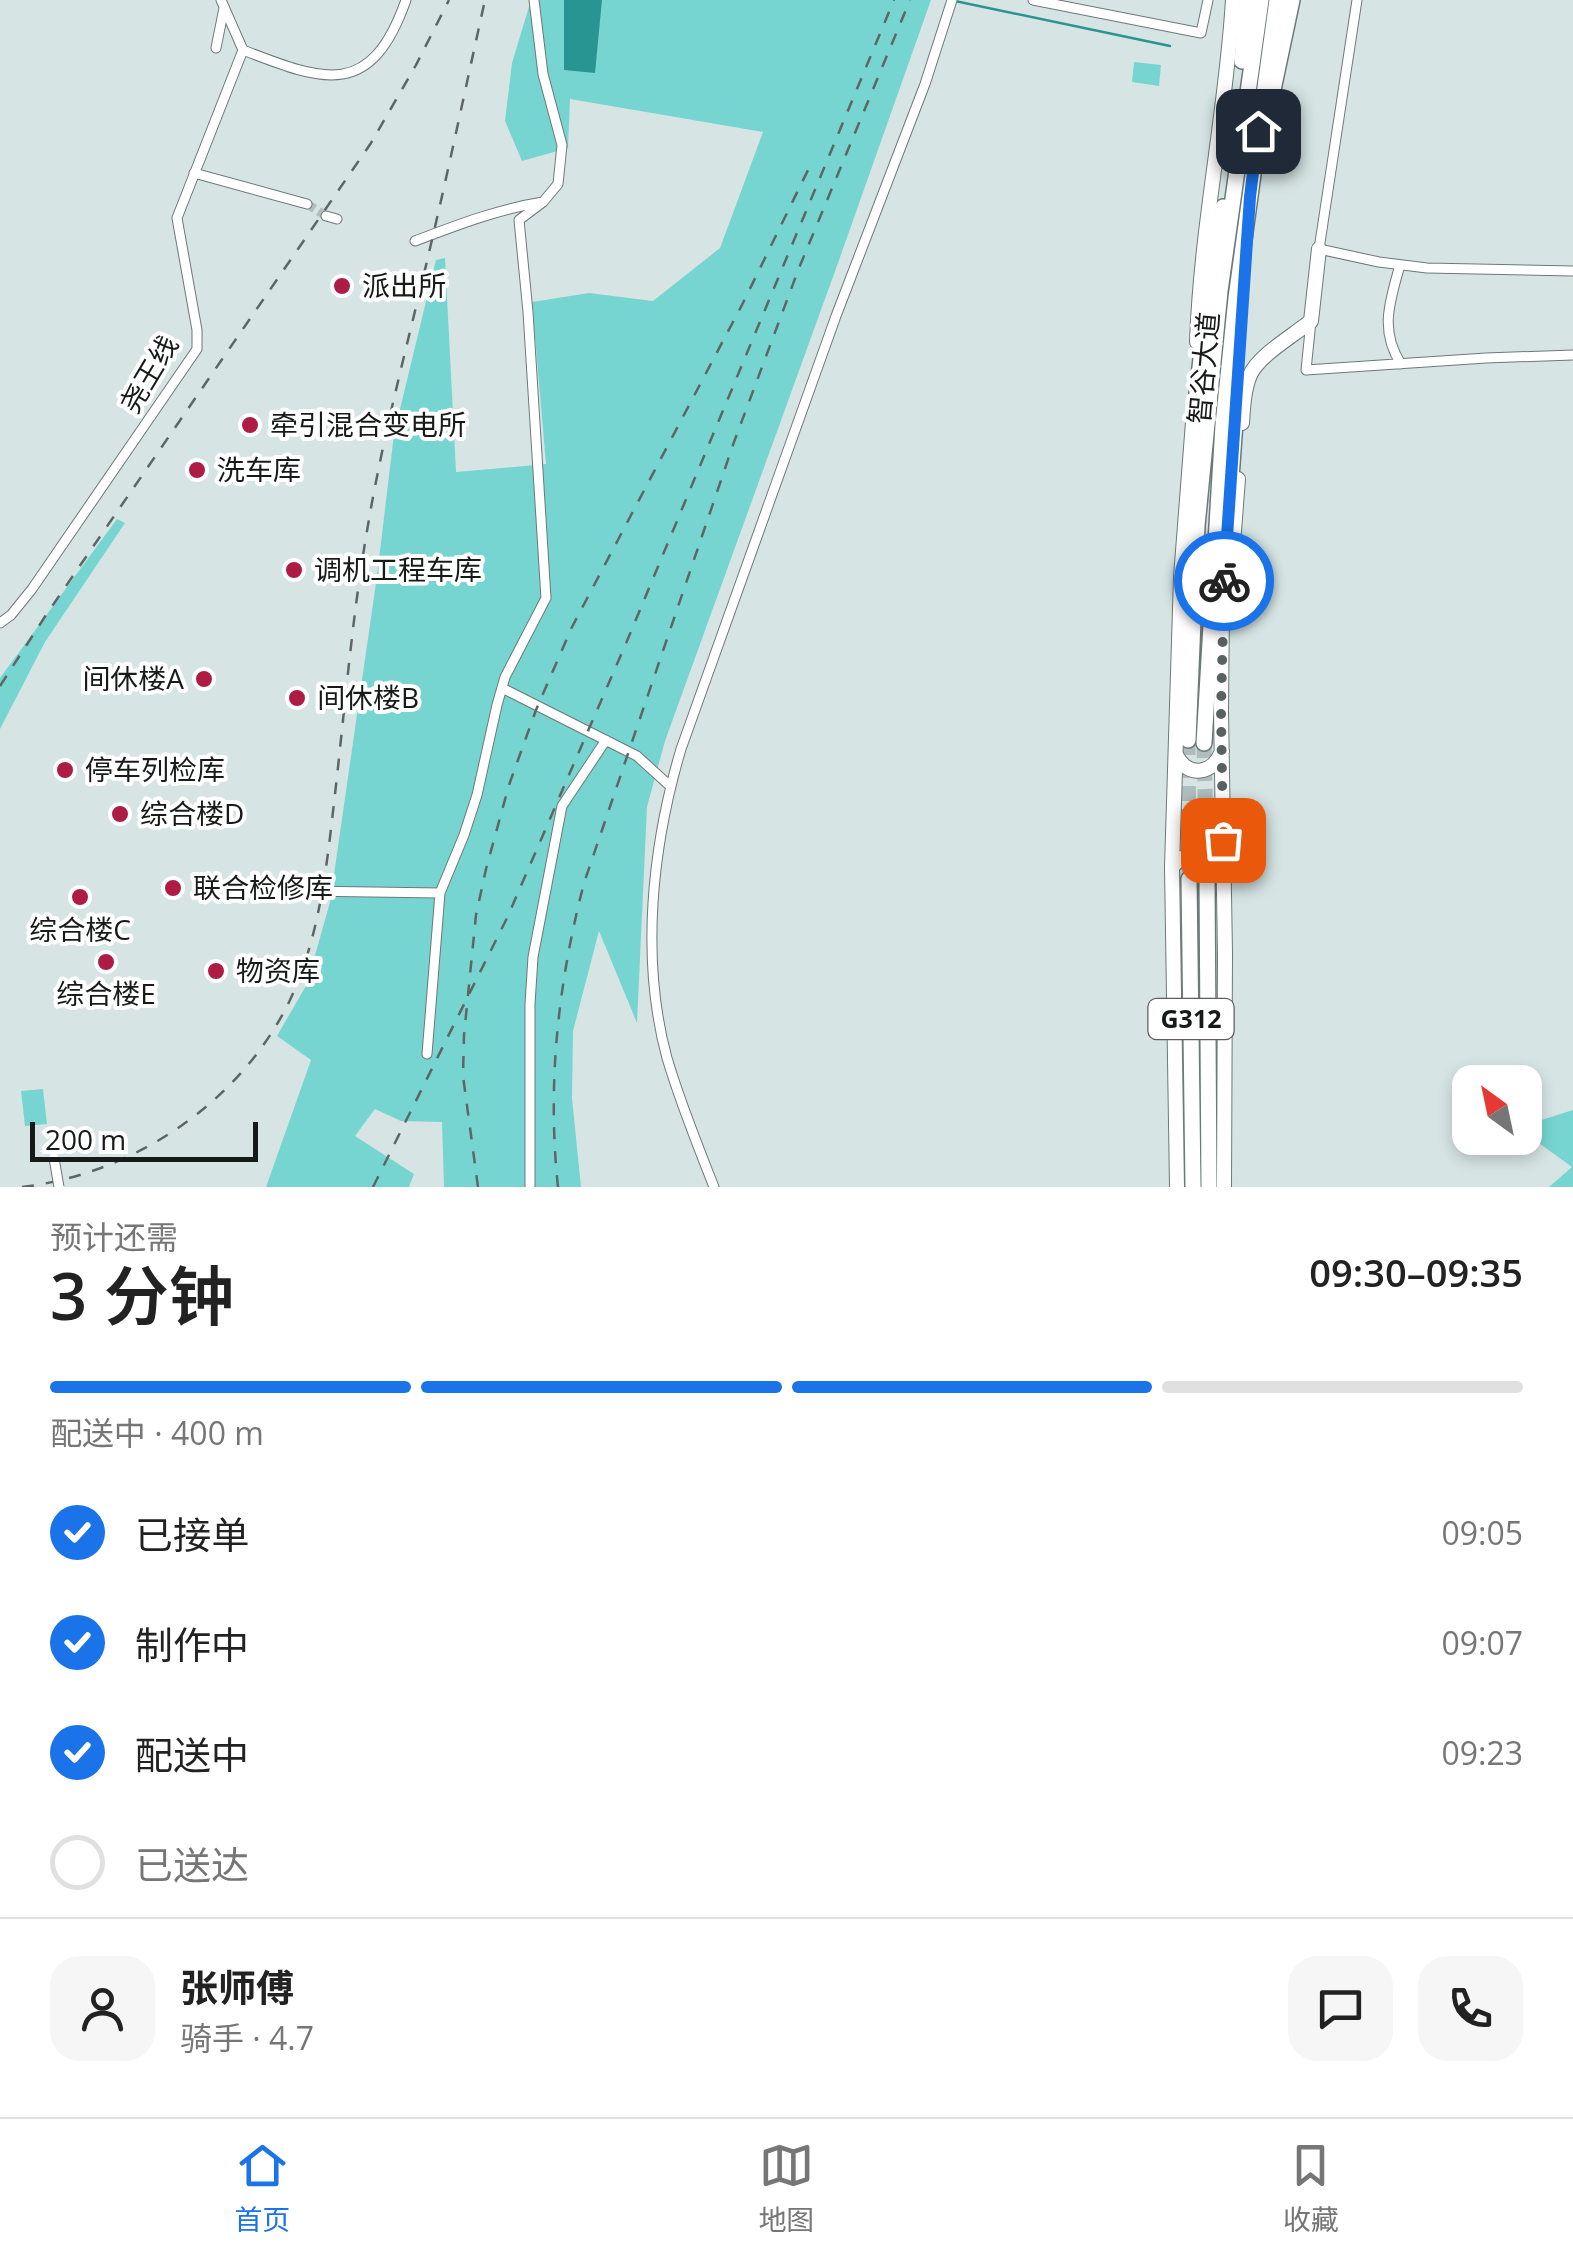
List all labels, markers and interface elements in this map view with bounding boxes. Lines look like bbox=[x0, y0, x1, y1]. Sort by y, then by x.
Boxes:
pin bbox=[1216, 89, 1301, 174]
icon: home bbox=[1231, 104, 1286, 159]
place label: 派出所 bbox=[362, 266, 446, 304]
marker: 派出所 bbox=[331, 275, 353, 297]
street label: 智谷大道 bbox=[1179, 310, 1227, 425]
street label: 尧王线 bbox=[110, 328, 186, 419]
place label: 牵引混合变电所 bbox=[270, 405, 466, 443]
marker: 牵引混合变电所 bbox=[239, 414, 261, 436]
place label: 洗车库 bbox=[217, 450, 301, 488]
marker: 洗车库 bbox=[186, 459, 208, 481]
courier bbox=[1174, 531, 1274, 631]
place label: 调机工程车库 bbox=[314, 550, 482, 588]
icon: bike bbox=[1197, 554, 1252, 609]
marker: 调机工程车库 bbox=[283, 559, 305, 581]
place label: 间休楼A bbox=[82, 659, 184, 697]
marker: 间休楼A bbox=[193, 668, 215, 690]
place label: 间休楼B bbox=[317, 678, 419, 716]
marker: 间休楼B bbox=[286, 687, 308, 709]
place label: 停车列检库 bbox=[85, 750, 225, 788]
marker: 停车列检库 bbox=[54, 759, 76, 781]
place label: 综合楼D bbox=[140, 794, 244, 832]
pin bbox=[1181, 798, 1266, 883]
marker: 综合楼D bbox=[109, 803, 131, 825]
icon: bag bbox=[1196, 813, 1251, 868]
place label: 联合检修库 bbox=[193, 868, 333, 906]
marker: 联合检修库 bbox=[162, 877, 184, 899]
marker: 综合楼C bbox=[69, 886, 91, 908]
place label: 综合楼C bbox=[29, 910, 131, 948]
marker: 综合楼E bbox=[95, 951, 117, 973]
place label: 物资库 bbox=[236, 951, 320, 989]
marker: 物资库 bbox=[205, 960, 227, 982]
place label: 综合楼E bbox=[56, 974, 156, 1012]
road number: G312 bbox=[1148, 999, 1234, 1039]
north arrow bbox=[1452, 1065, 1542, 1155]
map controls bbox=[1452, 1065, 1542, 1155]
scale bar bbox=[30, 1117, 258, 1162]
text: 200 m bbox=[45, 1120, 126, 1158]
text: 预计还需 bbox=[50, 1215, 178, 1258]
text: 09:30–09:35 bbox=[1309, 1246, 1523, 1298]
text: 3 分钟 bbox=[50, 1251, 234, 1339]
text: 配送中 · 400 m bbox=[50, 1411, 264, 1454]
icon: check bbox=[50, 1505, 105, 1560]
text: 已接单 bbox=[135, 1508, 249, 1560]
text: 09:05 bbox=[1441, 1511, 1523, 1554]
icon: check bbox=[50, 1615, 105, 1670]
text: 制作中 bbox=[135, 1618, 249, 1670]
text: 09:07 bbox=[1441, 1621, 1523, 1664]
icon: check bbox=[50, 1725, 105, 1780]
text: 配送中 bbox=[135, 1728, 249, 1780]
text: 09:23 bbox=[1441, 1731, 1523, 1774]
text: 已送达 bbox=[135, 1838, 249, 1890]
button: person bbox=[50, 1956, 155, 2061]
button: chat bbox=[1288, 1956, 1393, 2061]
button: phone bbox=[1418, 1956, 1523, 2061]
text: 张师傅 bbox=[180, 1961, 294, 2013]
text: 骑手 · 4.7 bbox=[180, 2016, 314, 2059]
tab: 首页 bbox=[234, 2138, 290, 2238]
tab: 地图 bbox=[758, 2138, 815, 2238]
tab: 收藏 bbox=[1283, 2138, 1339, 2238]

